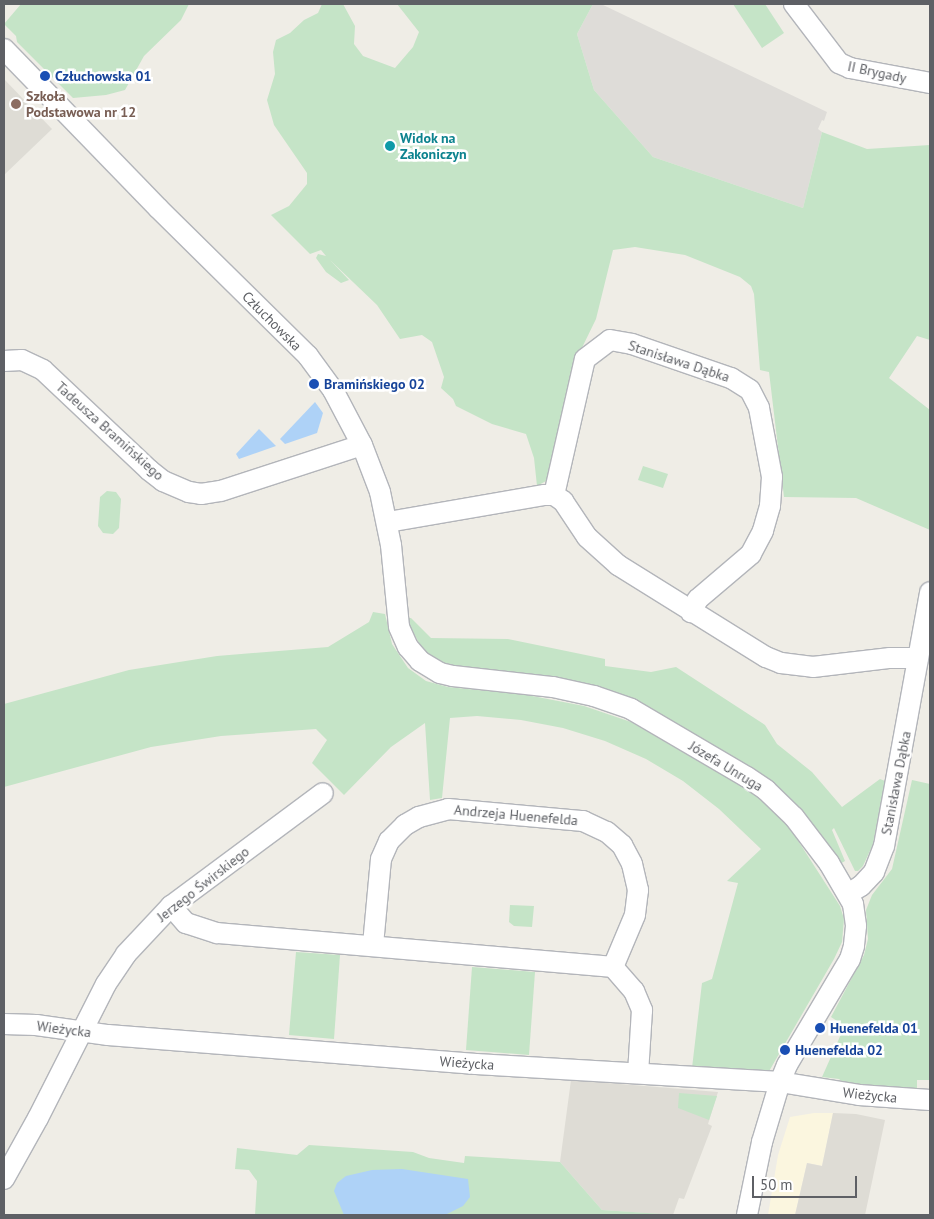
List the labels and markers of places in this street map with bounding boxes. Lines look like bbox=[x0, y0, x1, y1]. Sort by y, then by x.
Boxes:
place label: Człuchowska 01 bbox=[55, 68, 151, 84]
marker: Człuchowska 01 bbox=[39, 70, 51, 82]
place label: Szkoła Podstawowa nr 12 bbox=[26, 88, 136, 120]
marker: Szkoła Podstawowa nr 12 bbox=[10, 98, 22, 110]
place label: Widok na Zakoniczyn bbox=[400, 130, 467, 162]
marker: Widok na Zakoniczyn bbox=[384, 140, 396, 152]
place label: Bramińskiego 02 bbox=[324, 376, 425, 392]
marker: Bramińskiego 02 bbox=[308, 378, 320, 390]
place label: Huenefelda 01 bbox=[830, 1020, 918, 1036]
marker: Huenefelda 01 bbox=[814, 1022, 826, 1034]
place label: Huenefelda 02 bbox=[795, 1042, 883, 1058]
marker: Huenefelda 02 bbox=[779, 1044, 791, 1056]

